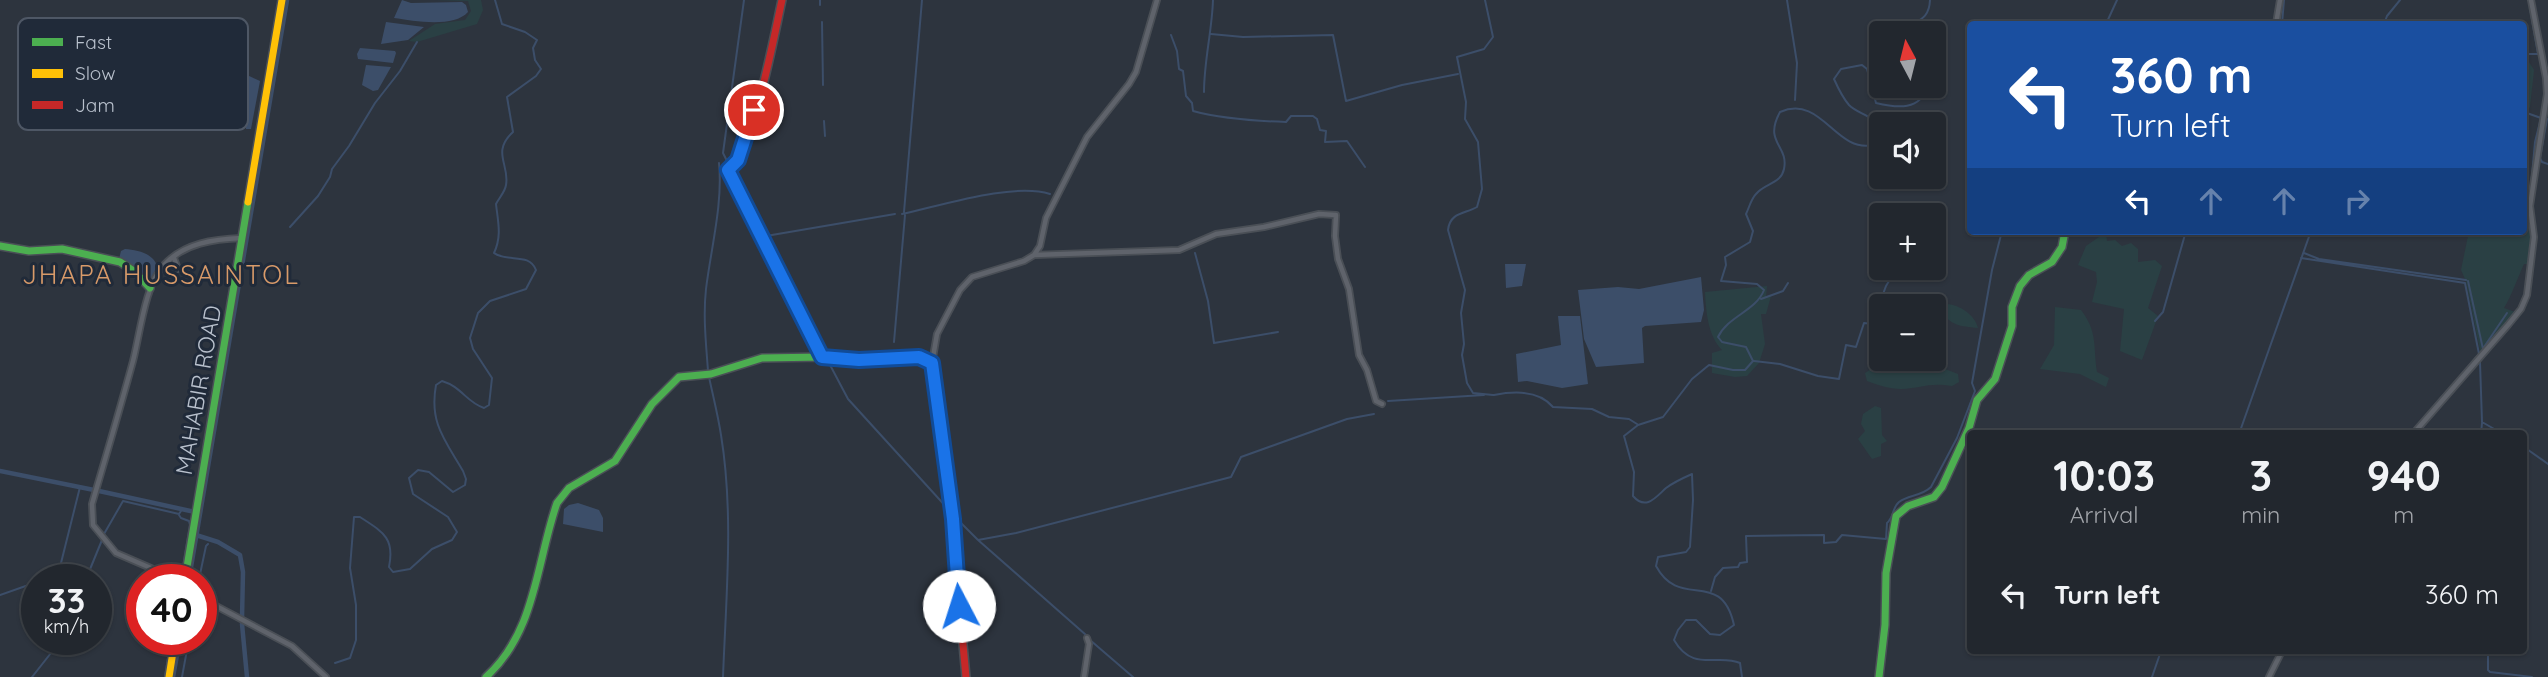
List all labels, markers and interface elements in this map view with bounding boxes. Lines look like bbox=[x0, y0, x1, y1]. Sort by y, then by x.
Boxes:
legend bbox=[18, 18, 248, 130]
north arrow bbox=[1869, 21, 1946, 98]
map controls bbox=[1869, 21, 1946, 371]
text: Fast bbox=[75, 30, 112, 54]
text: 360 m bbox=[2110, 44, 2252, 105]
icon: left bbox=[1995, 49, 2086, 140]
text: Slow bbox=[75, 61, 116, 85]
pin bbox=[724, 80, 784, 140]
icon: arrive bbox=[735, 91, 773, 129]
text: Jam bbox=[75, 93, 115, 117]
text: Turn left bbox=[2110, 105, 2231, 145]
button: sound bbox=[1869, 112, 1946, 189]
icon: left bbox=[2119, 182, 2157, 220]
icon: ahead bbox=[2192, 182, 2230, 220]
icon: ahead bbox=[2265, 182, 2303, 220]
icon: right bbox=[2338, 182, 2376, 220]
button: + bbox=[1869, 203, 1946, 280]
district label: JHAPA HUSSAINTOL bbox=[22, 258, 300, 291]
button: − bbox=[1869, 294, 1946, 371]
street label: MAHABIR ROAD bbox=[169, 303, 227, 477]
text: 10:03 bbox=[2053, 449, 2155, 502]
text: 3 bbox=[2250, 449, 2272, 502]
text: 940 bbox=[2367, 449, 2441, 502]
text: Arrival bbox=[2070, 500, 2139, 529]
text: min bbox=[2241, 500, 2280, 529]
text: m bbox=[2393, 500, 2414, 529]
speed limit sign: 40 bbox=[126, 564, 217, 655]
position arrow bbox=[922, 569, 996, 643]
icon: left bbox=[1995, 576, 2033, 614]
text: 33 bbox=[48, 578, 85, 622]
text: Turn left bbox=[2054, 578, 2161, 611]
text: 360 m bbox=[2425, 578, 2499, 611]
text: km/h bbox=[44, 615, 89, 638]

